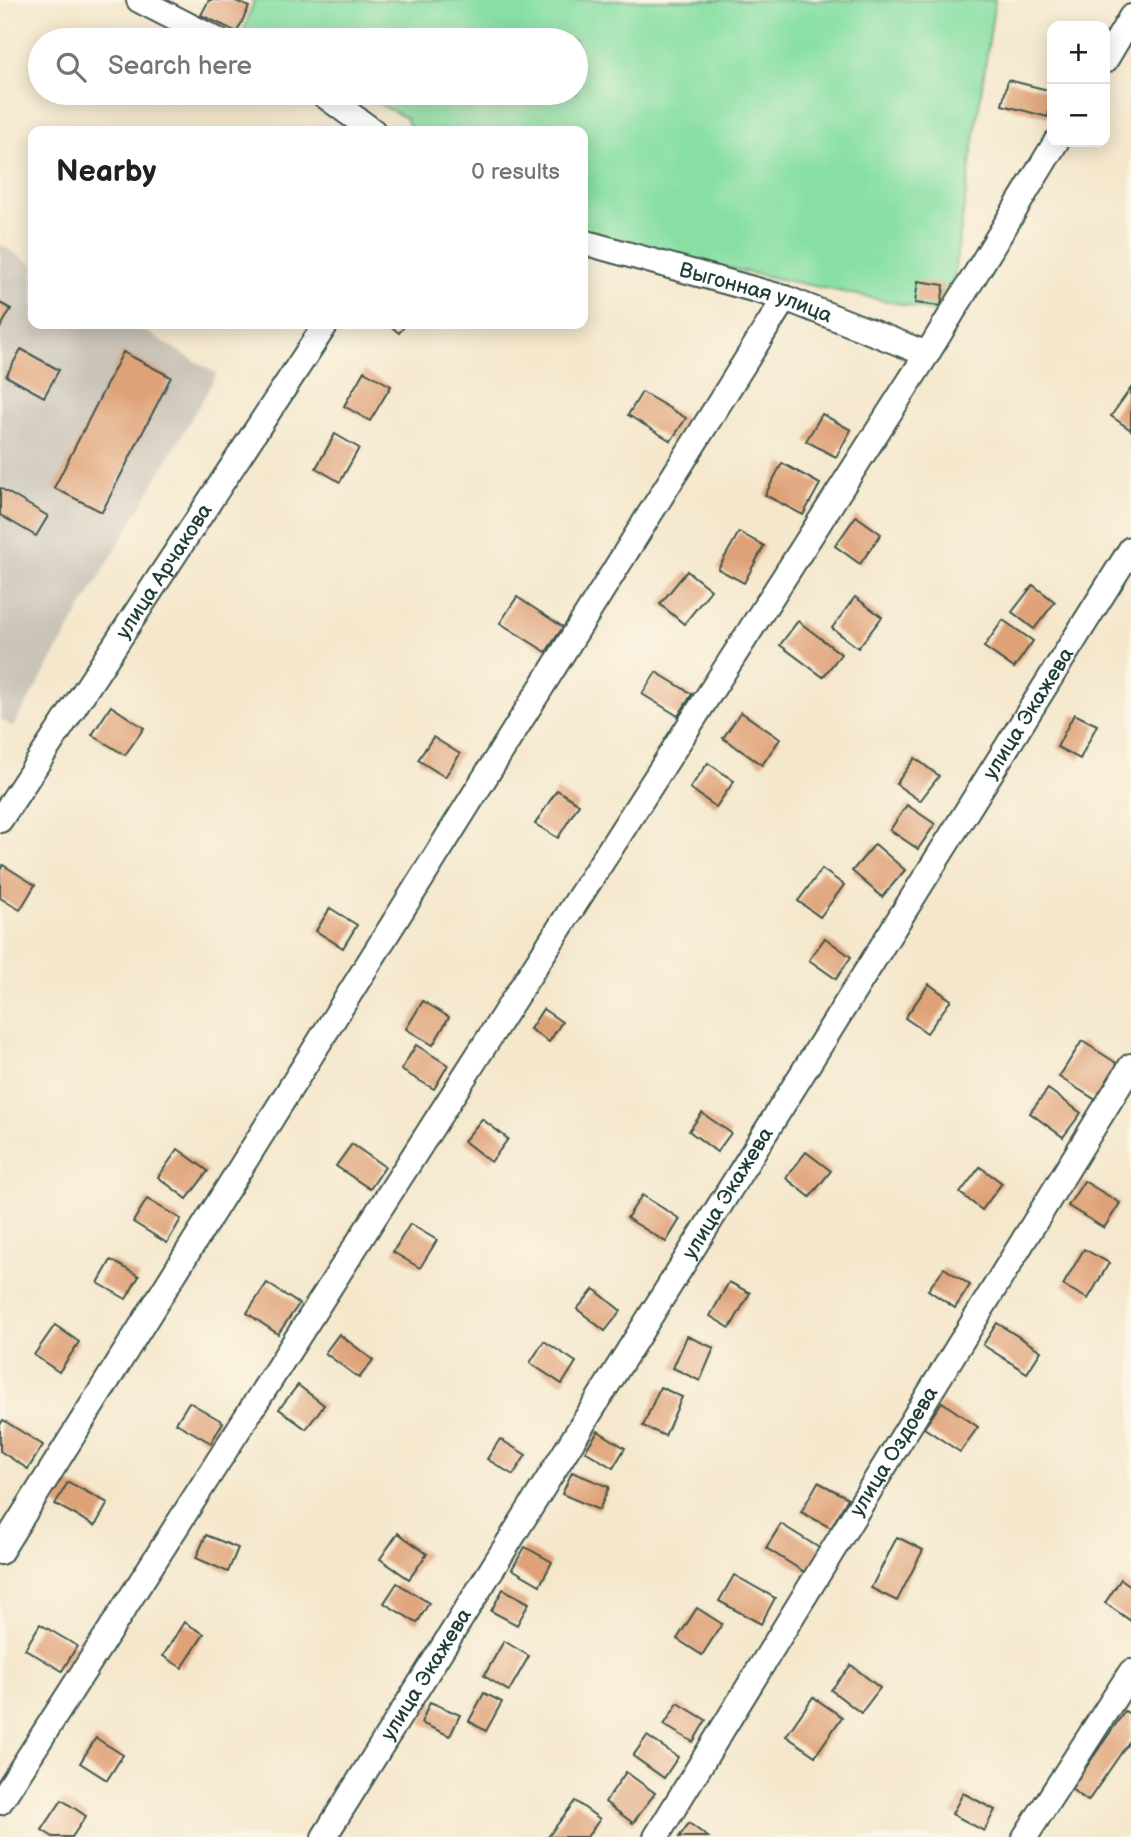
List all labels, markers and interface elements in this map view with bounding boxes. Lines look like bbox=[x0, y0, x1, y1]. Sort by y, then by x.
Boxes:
map controls bbox=[1047, 21, 1110, 147]
button: + bbox=[1047, 21, 1110, 84]
search box bbox=[28, 28, 588, 105]
icon: search bbox=[52, 48, 90, 86]
text: Search here bbox=[108, 51, 252, 82]
button: − bbox=[1047, 84, 1110, 147]
text: Nearby bbox=[56, 154, 156, 190]
text: 0 results bbox=[471, 158, 560, 186]
street label: Выгонная улица bbox=[677, 257, 836, 328]
street label: улица Арчакова bbox=[110, 498, 218, 643]
street label: улица Экажева bbox=[977, 642, 1079, 784]
street label: улица Экажева bbox=[677, 1122, 779, 1264]
street label: улица Оздоева bbox=[844, 1381, 943, 1521]
street label: улица Экажева bbox=[375, 1603, 477, 1745]

